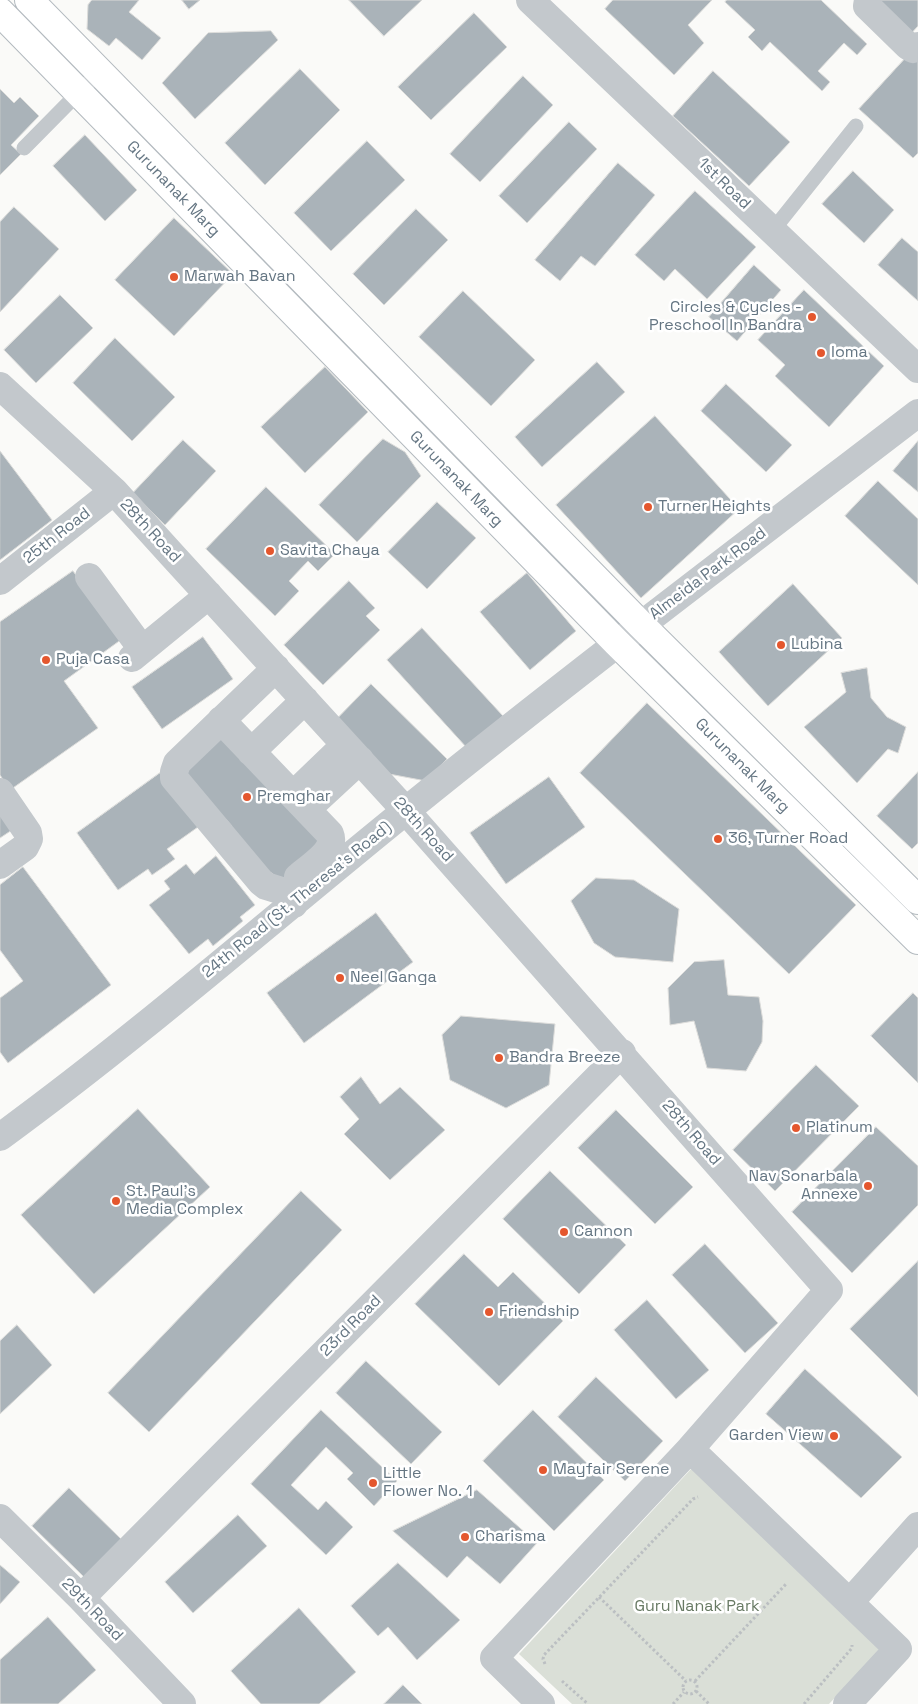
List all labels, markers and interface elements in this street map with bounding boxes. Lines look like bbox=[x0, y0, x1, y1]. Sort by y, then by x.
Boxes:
street label: Gurunanak Marg bbox=[122, 137, 224, 241]
street label: 1st Road bbox=[694, 154, 754, 214]
place label: Marwah Bavan bbox=[184, 267, 296, 287]
marker: Marwah Bavan bbox=[168, 271, 180, 283]
place label: Circles & Cycles - Preschool In Bandra bbox=[649, 298, 802, 336]
marker: Circles & Cycles - Preschool In Bandra bbox=[806, 311, 818, 323]
place label: Ioma bbox=[831, 343, 868, 363]
marker: Ioma bbox=[815, 347, 827, 359]
street label: Gurunanak Marg bbox=[405, 427, 507, 531]
street label: 28th Road bbox=[116, 495, 184, 567]
place label: Turner Heights bbox=[658, 497, 771, 517]
marker: Turner Heights bbox=[642, 501, 654, 513]
street label: 25th Road bbox=[20, 504, 94, 568]
street label: Almeida Park Road bbox=[646, 524, 770, 624]
place label: Savita Chaya bbox=[280, 541, 380, 561]
marker: Savita Chaya bbox=[264, 545, 276, 557]
place label: Lubina bbox=[791, 635, 843, 655]
marker: Lubina bbox=[775, 639, 787, 651]
place label: Puja Casa bbox=[56, 650, 130, 670]
marker: Puja Casa bbox=[40, 654, 52, 666]
street label: Gurunanak Marg bbox=[691, 715, 793, 817]
place label: Premghar bbox=[257, 787, 331, 807]
marker: Premghar bbox=[241, 791, 253, 803]
street label: 28th Road bbox=[389, 794, 457, 866]
street label: 24th Road (St. Theresa's Road) bbox=[198, 818, 396, 982]
place label: 36, Turner Road bbox=[728, 829, 848, 849]
marker: 36, Turner Road bbox=[712, 833, 724, 845]
place label: Neel Ganga bbox=[350, 968, 437, 988]
marker: Neel Ganga bbox=[334, 972, 346, 984]
place label: Bandra Breeze bbox=[509, 1048, 620, 1068]
marker: Bandra Breeze bbox=[493, 1052, 505, 1064]
street label: 28th Road bbox=[657, 1096, 725, 1170]
place label: Platinum bbox=[806, 1118, 873, 1138]
marker: Platinum bbox=[790, 1122, 802, 1134]
place label: Nav Sonarbala Annexe bbox=[749, 1167, 858, 1205]
marker: Nav Sonarbala Annexe bbox=[862, 1180, 874, 1192]
place label: St. Paul's Media Complex bbox=[126, 1182, 243, 1220]
marker: St. Paul's Media Complex bbox=[110, 1195, 122, 1207]
place label: Cannon bbox=[574, 1222, 633, 1242]
marker: Cannon bbox=[558, 1226, 570, 1238]
street label: 23rd Road bbox=[316, 1291, 386, 1361]
place label: Friendship bbox=[499, 1302, 580, 1322]
marker: Friendship bbox=[483, 1306, 495, 1318]
place label: Garden View bbox=[729, 1426, 824, 1446]
marker: Garden View bbox=[828, 1430, 840, 1442]
place label: Mayfair Serene bbox=[553, 1460, 670, 1480]
place label: Little Flower No. 1 bbox=[383, 1464, 473, 1502]
marker: Mayfair Serene bbox=[537, 1464, 549, 1476]
marker: Little Flower No. 1 bbox=[367, 1477, 379, 1489]
place label: Charisma bbox=[475, 1527, 546, 1547]
marker: Charisma bbox=[459, 1531, 471, 1543]
street label: 29th Road bbox=[57, 1575, 127, 1645]
park label: Guru Nanak Park bbox=[634, 1597, 760, 1617]

